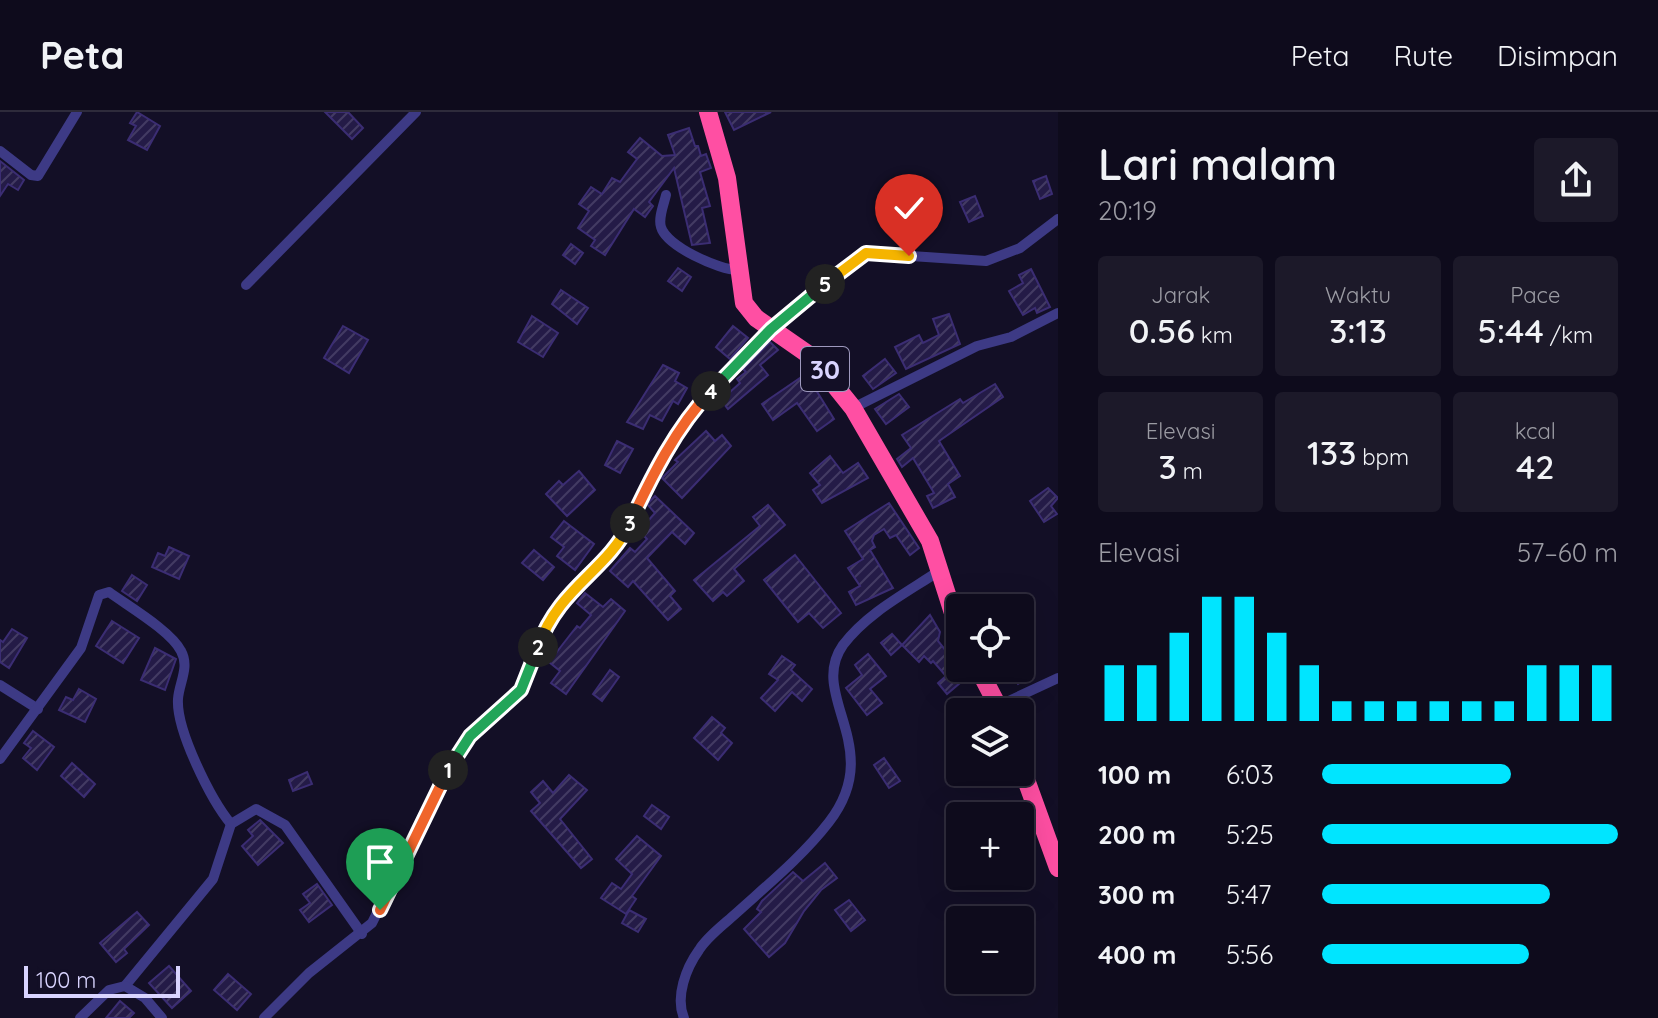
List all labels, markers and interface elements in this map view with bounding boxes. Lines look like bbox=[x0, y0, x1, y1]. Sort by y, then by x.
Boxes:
text: Peta bbox=[40, 31, 124, 79]
text: Peta bbox=[1291, 38, 1350, 73]
text: Rute bbox=[1394, 38, 1453, 73]
text: Disimpan bbox=[1497, 38, 1618, 73]
text: Lari malam bbox=[1098, 136, 1337, 191]
button: share bbox=[1534, 138, 1618, 222]
pin bbox=[875, 174, 943, 256]
icon: check bbox=[887, 186, 931, 230]
text: 20:19 bbox=[1098, 194, 1157, 227]
pin: 5 bbox=[805, 264, 845, 304]
text: 5 bbox=[819, 270, 831, 298]
text: Jarak bbox=[1151, 281, 1210, 309]
text: Waktu bbox=[1325, 281, 1391, 309]
text: Pace bbox=[1510, 281, 1560, 309]
text: 0.56 bbox=[1129, 309, 1195, 352]
text: 3:13 bbox=[1329, 309, 1387, 352]
text: 5:44 bbox=[1478, 309, 1544, 352]
text: km bbox=[1195, 321, 1233, 349]
text: /km bbox=[1544, 321, 1593, 349]
road number: 30 bbox=[801, 347, 849, 391]
pin: 4 bbox=[691, 371, 731, 411]
text: 4 bbox=[705, 377, 717, 405]
text: Elevasi bbox=[1146, 417, 1215, 445]
text: kcal bbox=[1515, 417, 1556, 445]
text: 133 bbox=[1307, 431, 1356, 474]
text: bpm bbox=[1356, 443, 1409, 471]
text: 3 bbox=[1159, 445, 1177, 488]
text: 42 bbox=[1516, 445, 1555, 488]
text: m bbox=[1177, 457, 1203, 485]
pin: 3 bbox=[610, 503, 650, 543]
text: 3 bbox=[624, 509, 636, 537]
text: Elevasi bbox=[1098, 536, 1180, 569]
text: 57–60 m bbox=[1517, 536, 1618, 569]
map controls bbox=[946, 594, 1034, 994]
button: locate bbox=[946, 594, 1034, 682]
pin: 2 bbox=[518, 627, 558, 667]
text: 2 bbox=[532, 633, 544, 661]
button: layers bbox=[946, 698, 1034, 786]
pin: 1 bbox=[428, 750, 468, 790]
text: 1 bbox=[444, 756, 452, 784]
text: 100 m bbox=[1098, 758, 1171, 791]
text: 6:03 bbox=[1226, 758, 1274, 791]
button: + bbox=[946, 802, 1034, 890]
text: 200 m bbox=[1098, 818, 1176, 851]
text: 5:25 bbox=[1226, 818, 1274, 851]
pin bbox=[346, 828, 414, 910]
icon: arrive bbox=[358, 840, 402, 884]
text: 300 m bbox=[1098, 878, 1175, 911]
text: 5:47 bbox=[1226, 878, 1271, 911]
button: − bbox=[946, 906, 1034, 994]
text: 400 m bbox=[1098, 938, 1176, 971]
text: 5:56 bbox=[1226, 938, 1273, 971]
scale bar bbox=[24, 962, 180, 998]
text: 100 m bbox=[36, 966, 96, 994]

